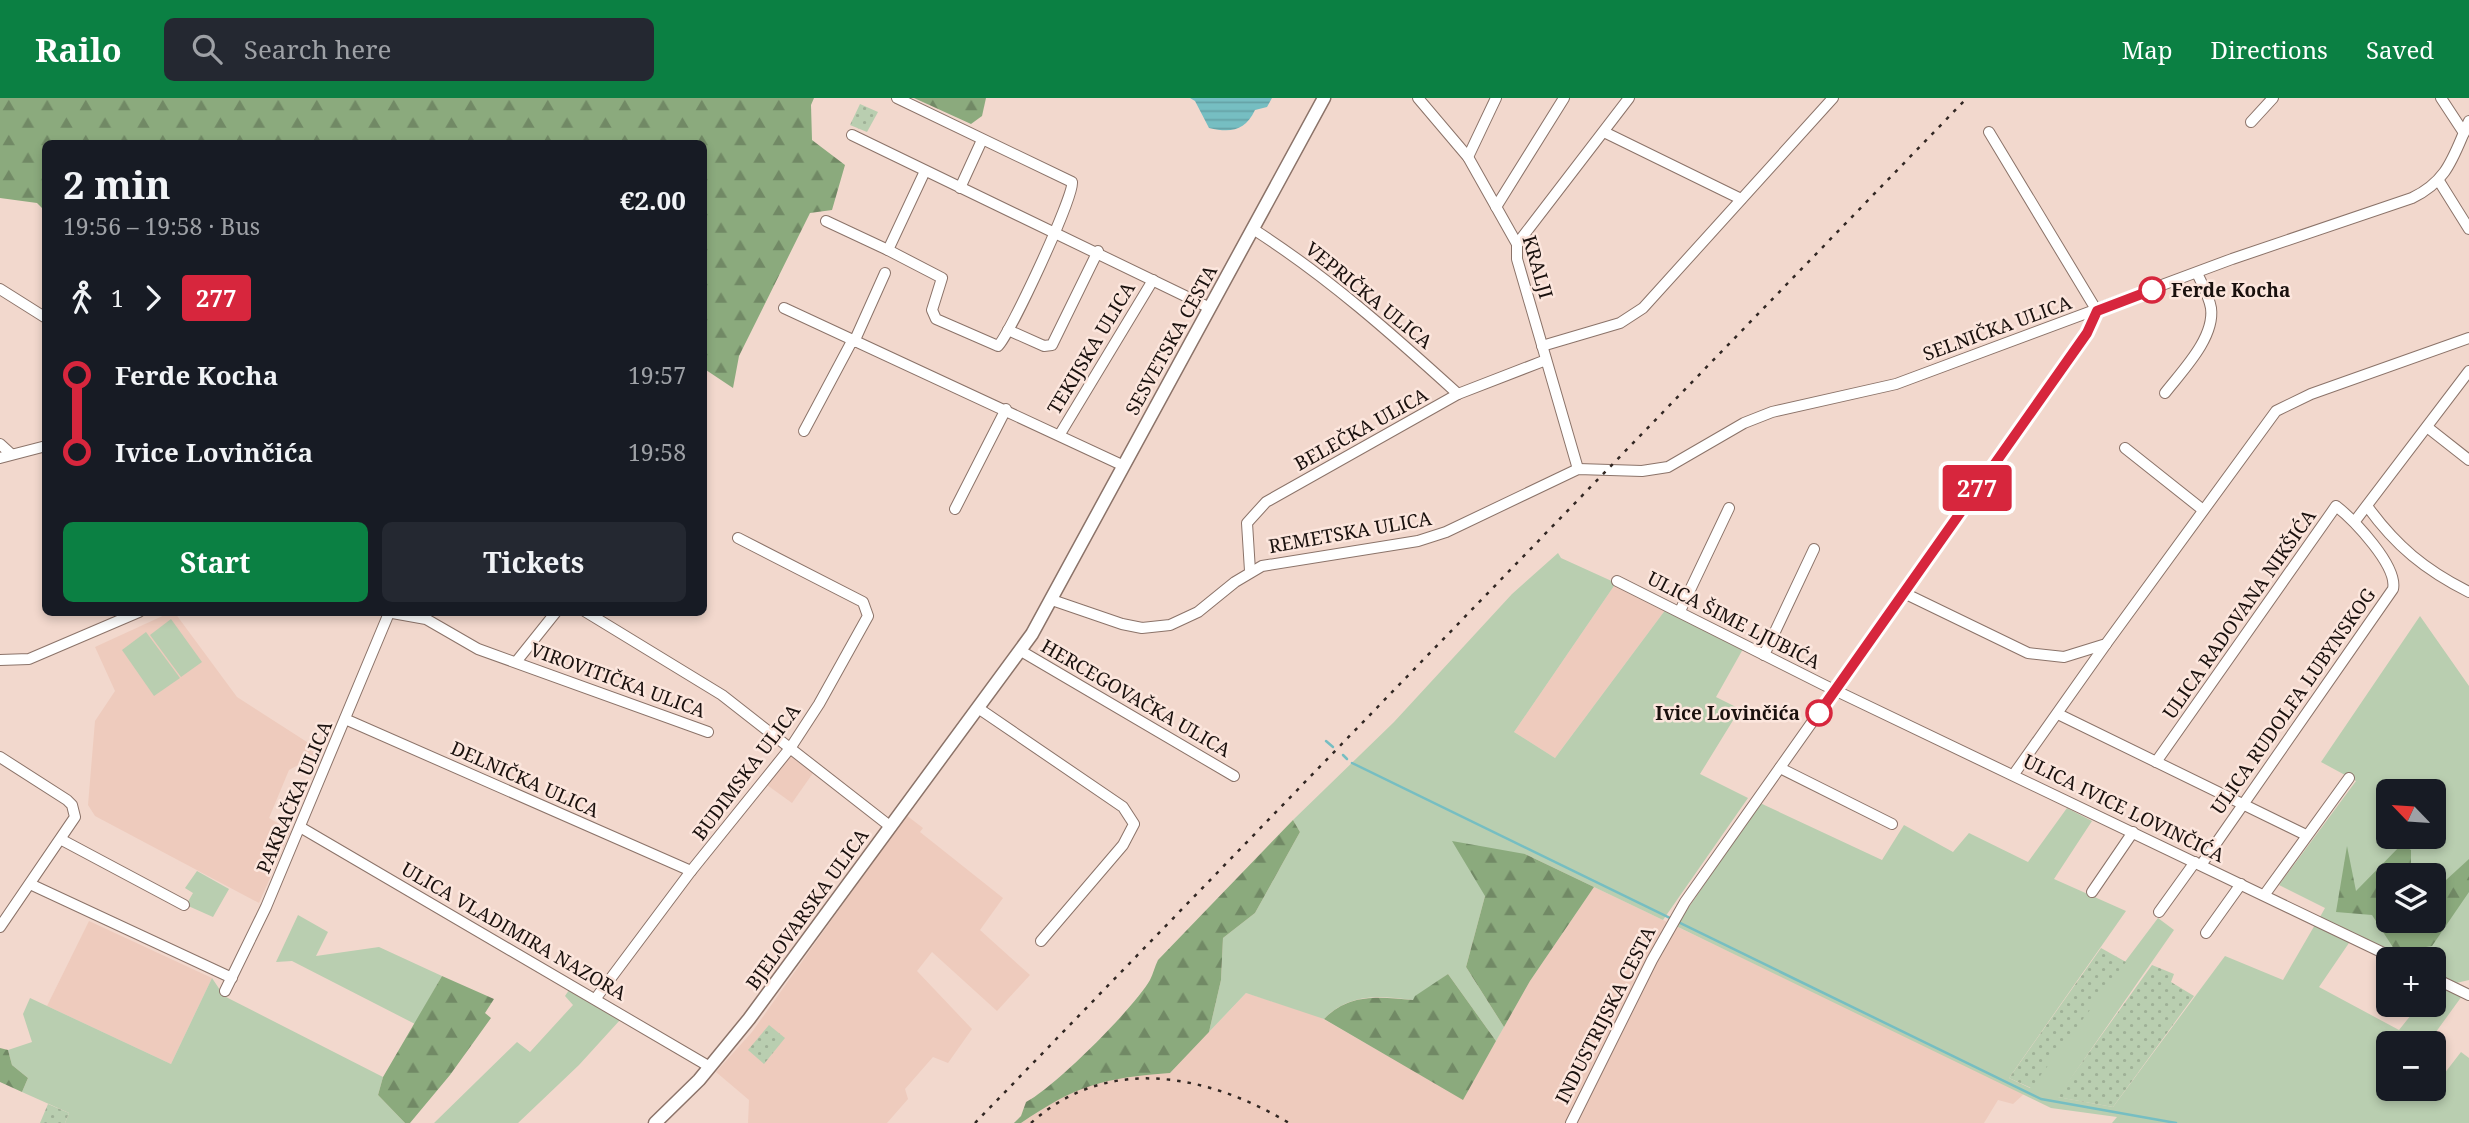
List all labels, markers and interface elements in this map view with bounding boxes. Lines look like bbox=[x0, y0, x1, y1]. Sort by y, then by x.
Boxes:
search box bbox=[164, 18, 654, 81]
text: Railo bbox=[35, 27, 122, 72]
icon: search bbox=[188, 30, 226, 68]
text: Search here bbox=[244, 31, 391, 67]
text: Map bbox=[2122, 33, 2173, 66]
text: Directions bbox=[2211, 33, 2328, 66]
text: Saved bbox=[2366, 33, 2434, 66]
text: 2 min bbox=[63, 158, 171, 210]
text: €2.00 bbox=[620, 182, 686, 218]
text: 19:56 – 19:58 · Bus bbox=[63, 210, 260, 242]
street label: KRALJI bbox=[1517, 232, 1559, 302]
street label: VEPRIČKA ULICA bbox=[1300, 236, 1438, 355]
street label: SESVETSKA CESTA bbox=[1119, 260, 1223, 420]
street label: TEKIJSKA ULICA bbox=[1041, 277, 1141, 419]
marker: Ferde Kocha bbox=[2139, 277, 2165, 303]
place label: Ferde Kocha bbox=[2171, 277, 2290, 303]
icon: walk bbox=[63, 279, 101, 317]
icon: forward bbox=[134, 279, 172, 317]
text: 277 bbox=[196, 281, 237, 314]
text: 1 bbox=[111, 282, 124, 314]
street label: SELNIČKA ULICA bbox=[1919, 289, 2075, 367]
text: Ferde Kocha bbox=[115, 357, 278, 393]
text: 19:57 bbox=[628, 359, 686, 391]
street label: BELEČKA ULICA bbox=[1290, 381, 1433, 476]
text: Ivice Lovinčića bbox=[115, 434, 313, 470]
text: 19:58 bbox=[628, 436, 686, 468]
line badge: 277 bbox=[1937, 465, 2017, 511]
text: 277 bbox=[1957, 471, 1997, 504]
street label: ULICA RADOVANA NIKŠIĆA bbox=[2157, 503, 2322, 724]
street label: REMETSKA ULICA bbox=[1266, 505, 1434, 559]
button: Start bbox=[63, 522, 368, 602]
button: Tickets bbox=[382, 522, 686, 602]
street label: ULICA ŠIME LJUBIĆA bbox=[1643, 565, 1826, 675]
street label: ULICA RUDOLFA LUBYNSKOG bbox=[2205, 582, 2382, 819]
street label: HERCEGOVAČKA ULICA bbox=[1036, 633, 1236, 763]
street label: VIROVITIČKA ULICA bbox=[527, 636, 710, 724]
street label: BUDIMSKA ULICA bbox=[686, 698, 806, 845]
place label: Ivice Lovinčića bbox=[1655, 700, 1800, 726]
marker: Ivice Lovinčića bbox=[1806, 700, 1832, 726]
street label: PAKRAČKA ULICA bbox=[250, 716, 338, 877]
street label: DELNIČKA ULICA bbox=[447, 735, 604, 824]
street label: ULICA IVICE LOVINČIĆA bbox=[2019, 748, 2230, 868]
north arrow bbox=[2376, 779, 2446, 849]
map controls bbox=[2376, 779, 2446, 1101]
street label: BJELOVARSKA ULICA bbox=[740, 823, 875, 995]
street label: ULICA VLADIMIRA NAZORA bbox=[397, 856, 632, 1007]
button: layers bbox=[2376, 863, 2446, 933]
street label: INDUSTRIJSKA CESTA bbox=[1549, 921, 1661, 1108]
button: + bbox=[2376, 947, 2446, 1017]
button: − bbox=[2376, 1031, 2446, 1101]

